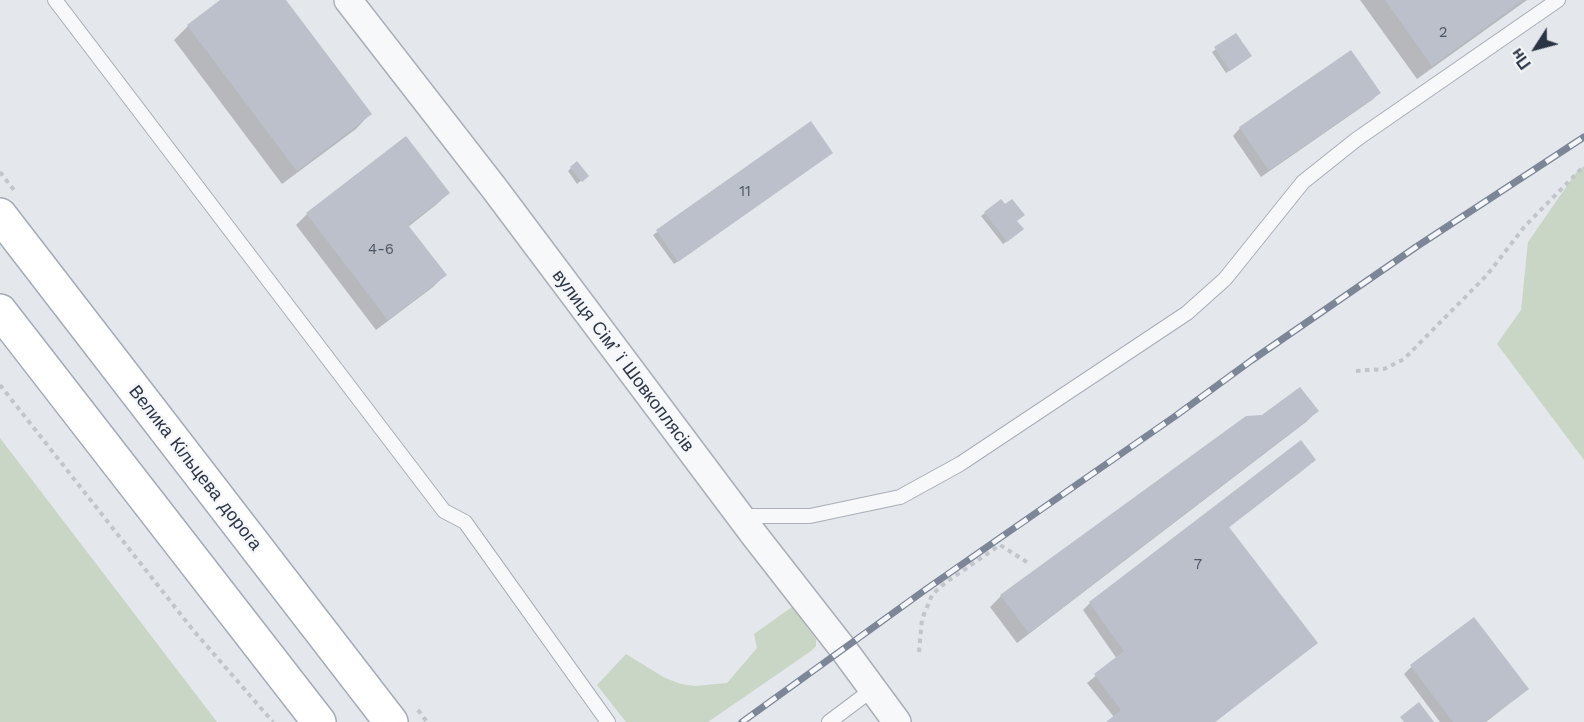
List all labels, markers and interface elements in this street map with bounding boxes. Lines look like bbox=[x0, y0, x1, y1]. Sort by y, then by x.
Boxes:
north arrow bbox=[1506, 18, 1566, 78]
house number: 2 bbox=[1439, 24, 1447, 42]
text: Пн bbox=[1507, 45, 1535, 73]
house number: 11 bbox=[739, 183, 751, 201]
house number: 4-6 bbox=[368, 241, 394, 259]
street label: вулиця Сімʼї Шовкоплясів bbox=[547, 266, 699, 456]
street label: Велика Кільцева дорога bbox=[124, 381, 266, 555]
house number: 7 bbox=[1194, 556, 1202, 574]

